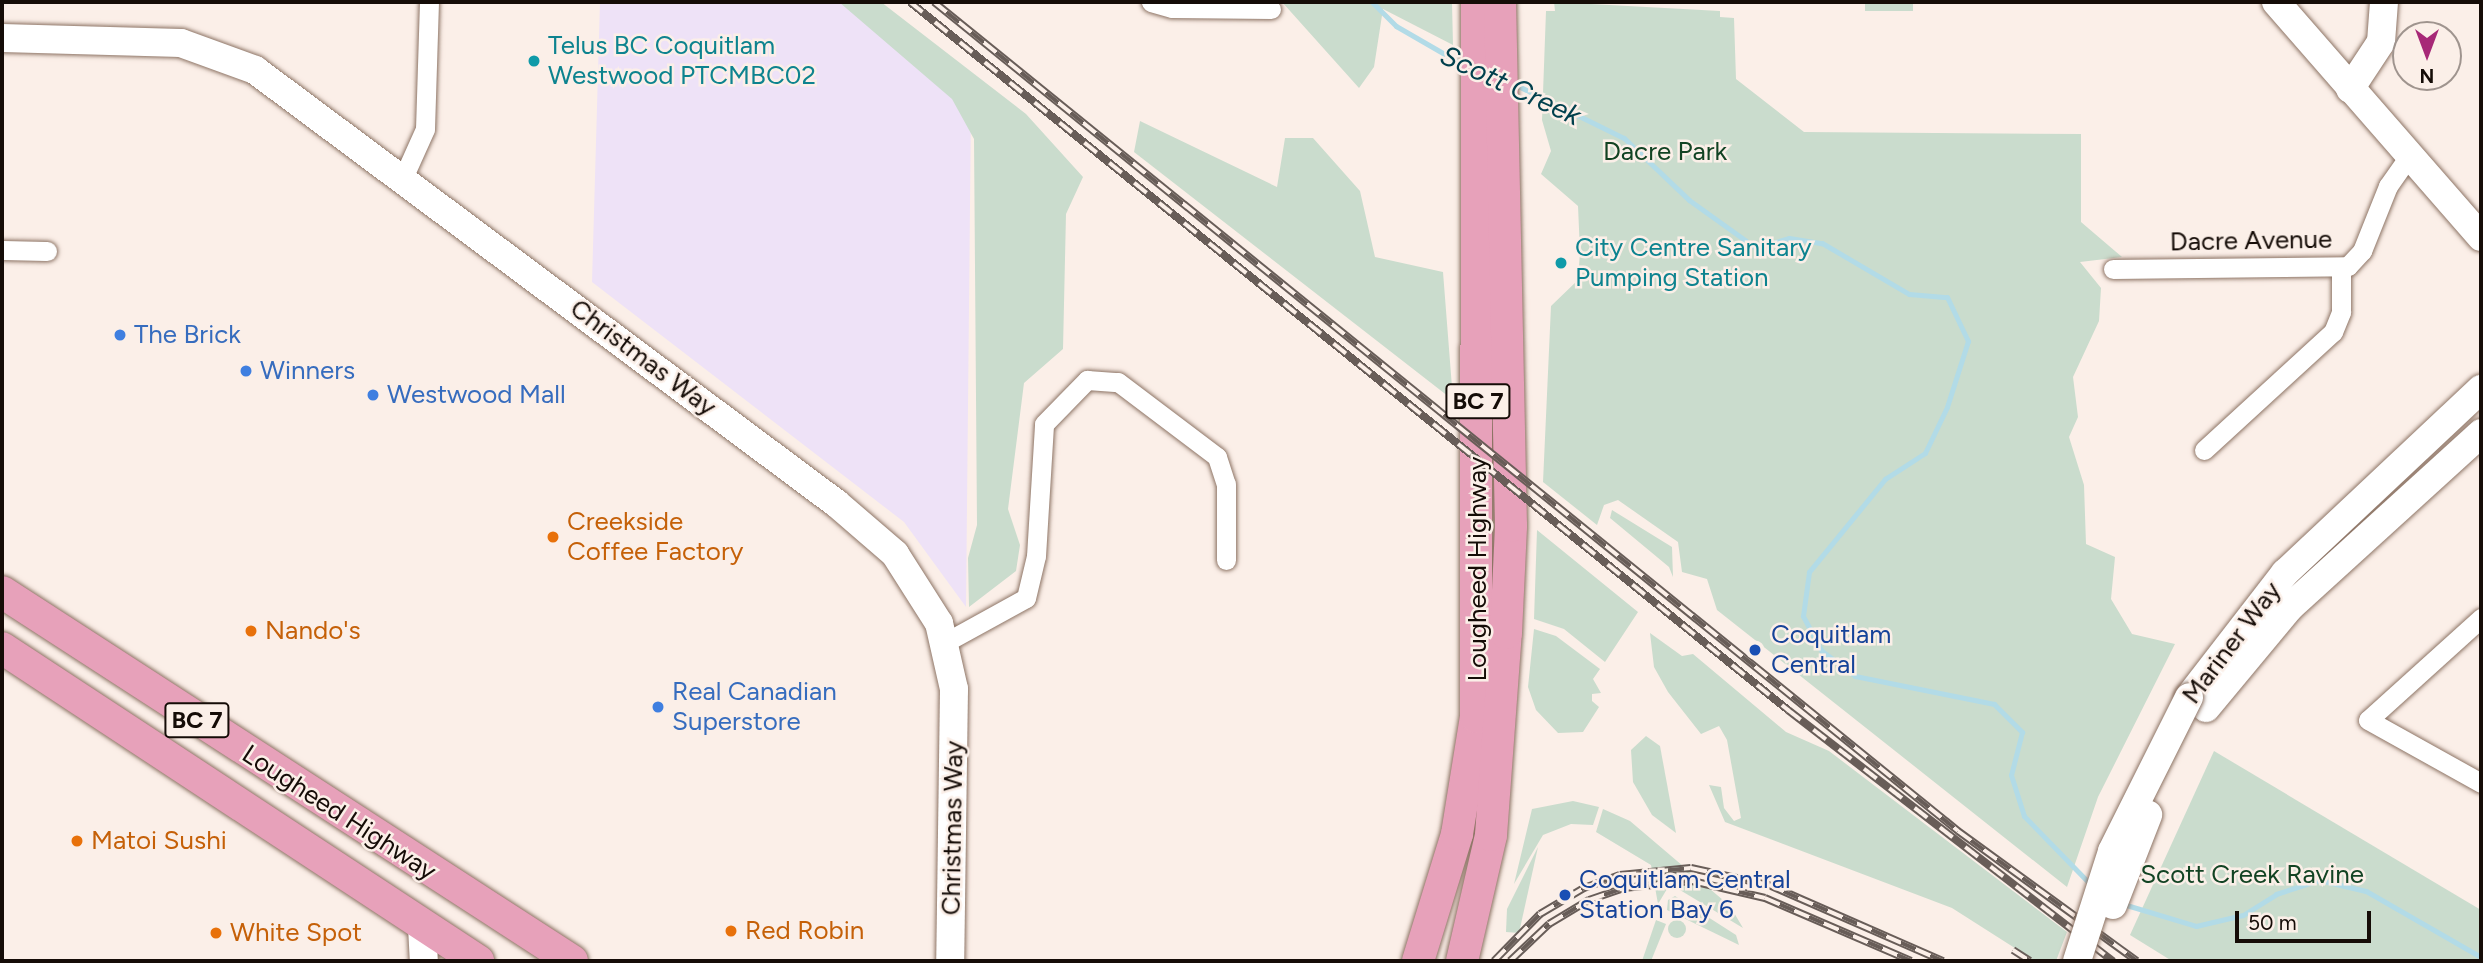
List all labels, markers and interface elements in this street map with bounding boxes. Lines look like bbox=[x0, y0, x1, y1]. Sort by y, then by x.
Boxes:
north arrow bbox=[2392, 21, 2462, 91]
place label: Telus BC Coquitlam Westwood PTCMBC02 bbox=[548, 30, 816, 92]
water label: Scott Creek bbox=[1435, 38, 1587, 132]
marker: Telus BC Coquitlam Westwood PTCMBC02 bbox=[526, 53, 542, 69]
text: N bbox=[2420, 64, 2434, 87]
park label: Dacre Park bbox=[1603, 136, 1727, 168]
street label: Dacre Avenue bbox=[2169, 224, 2333, 258]
place label: City Centre Sanitary Pumping Station bbox=[1575, 232, 1812, 294]
marker: City Centre Sanitary Pumping Station bbox=[1553, 255, 1569, 271]
street label: Christmas Way bbox=[564, 293, 722, 423]
place label: The Brick bbox=[134, 319, 241, 351]
marker: The Brick bbox=[112, 327, 128, 343]
place label: Winners bbox=[260, 355, 355, 387]
marker: Winners bbox=[238, 363, 254, 379]
place label: Westwood Mall bbox=[387, 379, 566, 411]
road number: BC 7 bbox=[1445, 380, 1511, 422]
marker: Westwood Mall bbox=[365, 387, 381, 403]
street label: Lougheed Highway bbox=[1462, 457, 1494, 681]
place label: Creekside Coffee Factory bbox=[567, 506, 743, 568]
marker: Creekside Coffee Factory bbox=[545, 529, 561, 545]
street label: Mariner Way bbox=[2176, 576, 2288, 710]
place label: Nando's bbox=[265, 615, 361, 647]
place label: Coquitlam Central bbox=[1771, 619, 1891, 680]
marker: Nando's bbox=[243, 623, 259, 639]
marker: Coquitlam Central bbox=[1745, 640, 1765, 660]
place label: Real Canadian Superstore bbox=[672, 676, 837, 738]
marker: Real Canadian Superstore bbox=[650, 699, 666, 715]
road number: BC 7 bbox=[164, 700, 230, 740]
street label: Lougheed Highway bbox=[236, 739, 442, 887]
street label: Christmas Way bbox=[936, 740, 970, 916]
place label: Matoi Sushi bbox=[91, 825, 227, 857]
marker: Matoi Sushi bbox=[69, 833, 85, 849]
park label: Scott Creek Ravine bbox=[2140, 859, 2364, 891]
place label: Coquitlam Central Station Bay 6 bbox=[1579, 864, 1791, 926]
marker: Coquitlam Central Station Bay 6 bbox=[1557, 887, 1573, 903]
scale bar bbox=[2238, 897, 2374, 941]
text: 50 m bbox=[2248, 910, 2297, 935]
place label: Red Robin bbox=[745, 915, 864, 947]
place label: White Spot bbox=[230, 917, 362, 949]
marker: Red Robin bbox=[723, 923, 739, 939]
marker: White Spot bbox=[208, 925, 224, 941]

